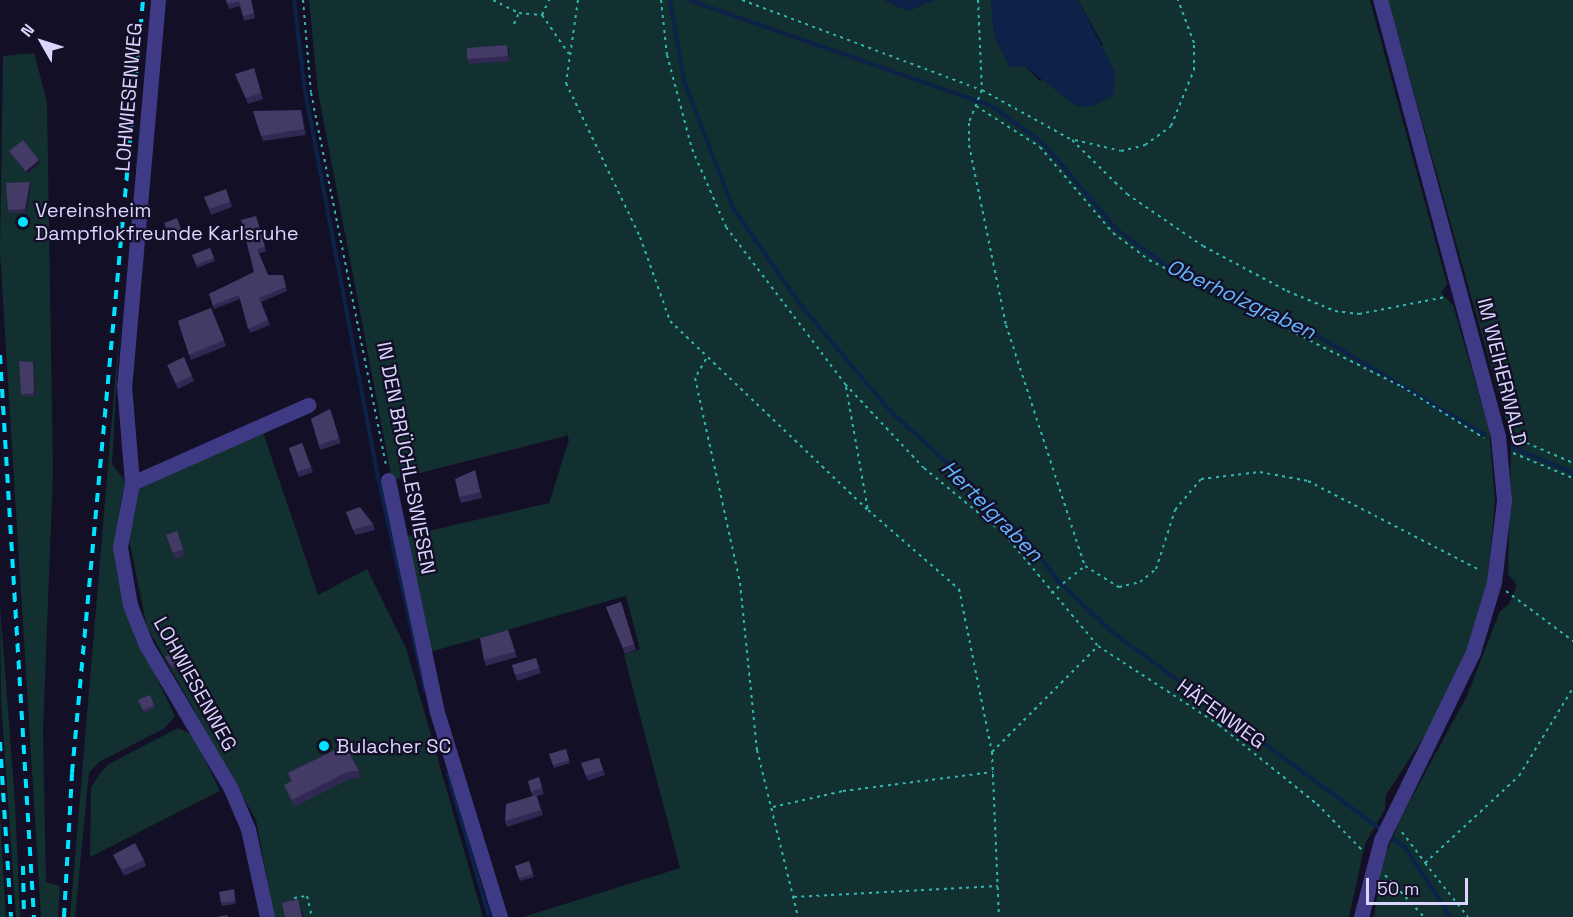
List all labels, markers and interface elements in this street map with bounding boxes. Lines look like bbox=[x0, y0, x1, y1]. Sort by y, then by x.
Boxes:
north arrow bbox=[12, 12, 72, 72]
text: N bbox=[16, 20, 39, 41]
street label: LOHWIESENWEG bbox=[111, 22, 147, 172]
place label: Vereinsheim Dampflokfreunde Karlsruhe bbox=[35, 198, 299, 245]
marker: Vereinsheim Dampflokfreunde Karlsruhe bbox=[16, 215, 30, 229]
water label: Oberholzgraben bbox=[1163, 253, 1319, 345]
street label: IM WEIHERWALD bbox=[1472, 295, 1532, 449]
street label: IN DEN BRÜCHLESWIESEN bbox=[372, 340, 440, 576]
water label: Hertelgraben bbox=[936, 455, 1048, 567]
street label: LOHWIESENWEG bbox=[148, 613, 242, 755]
street label: HÄFENWEG bbox=[1172, 674, 1270, 754]
place label: Bulacher SC bbox=[336, 734, 451, 758]
marker: Bulacher SC bbox=[317, 739, 331, 753]
scale bar bbox=[1369, 866, 1471, 904]
text: 50 m bbox=[1377, 877, 1419, 900]

